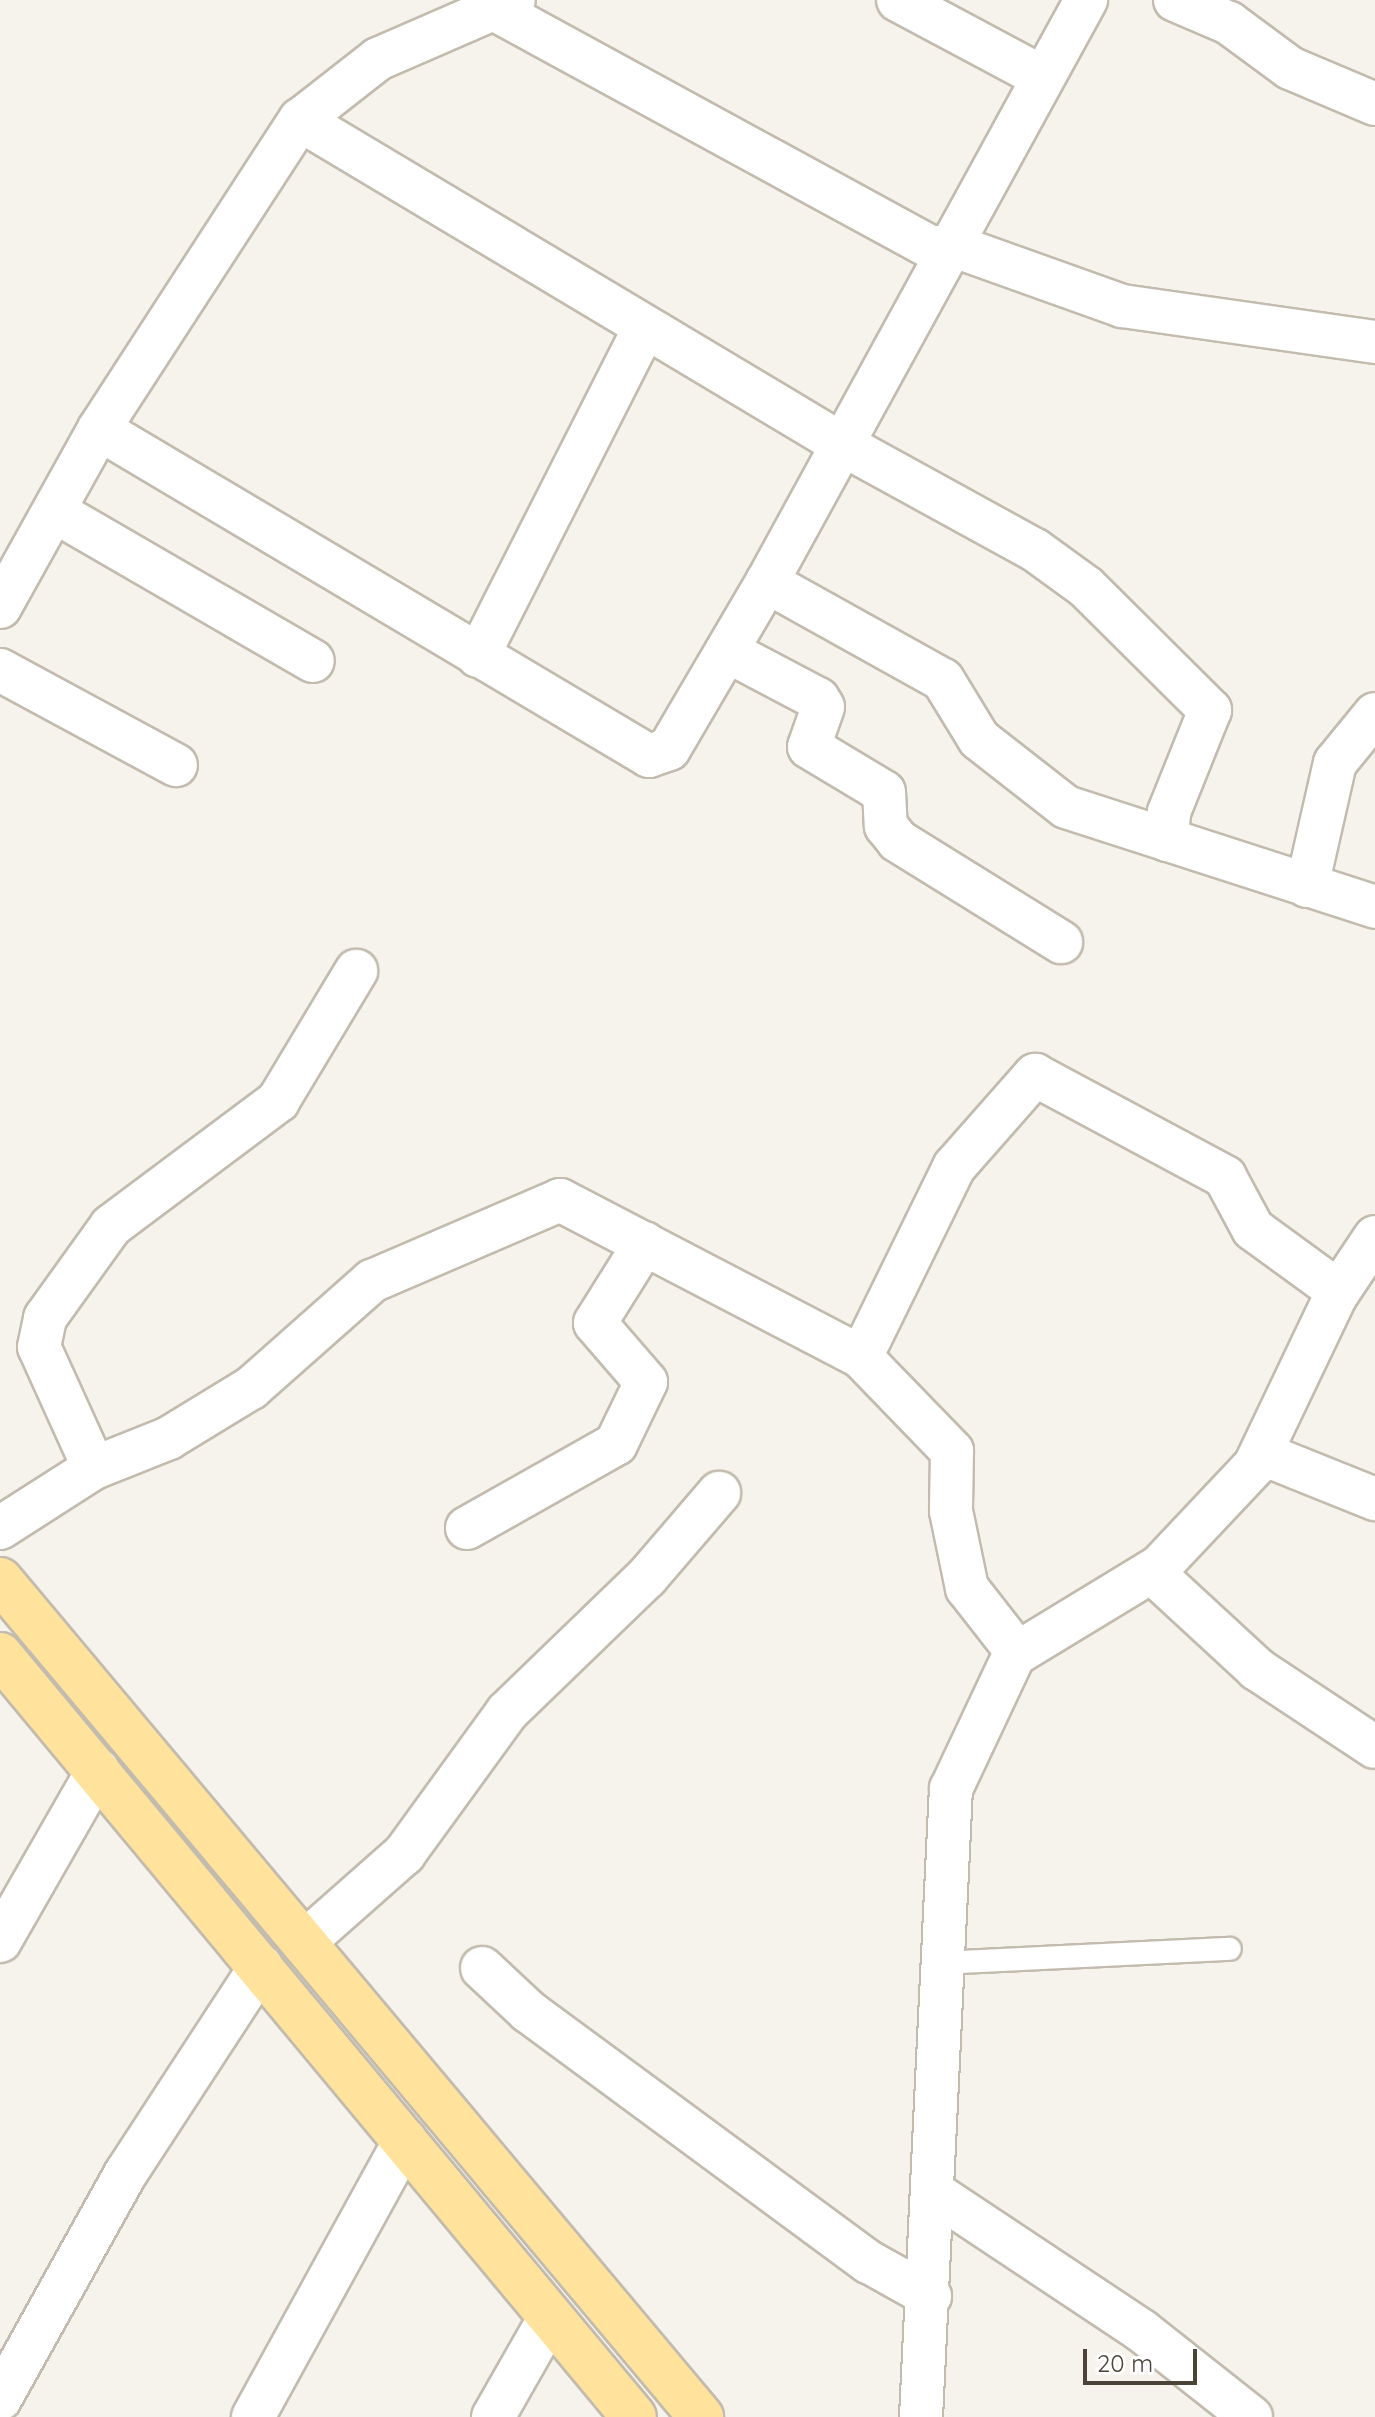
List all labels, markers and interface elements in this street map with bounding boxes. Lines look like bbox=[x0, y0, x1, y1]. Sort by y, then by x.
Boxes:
scale bar bbox=[1087, 2333, 1201, 2383]
text: 20 m bbox=[1097, 2348, 1153, 2378]

